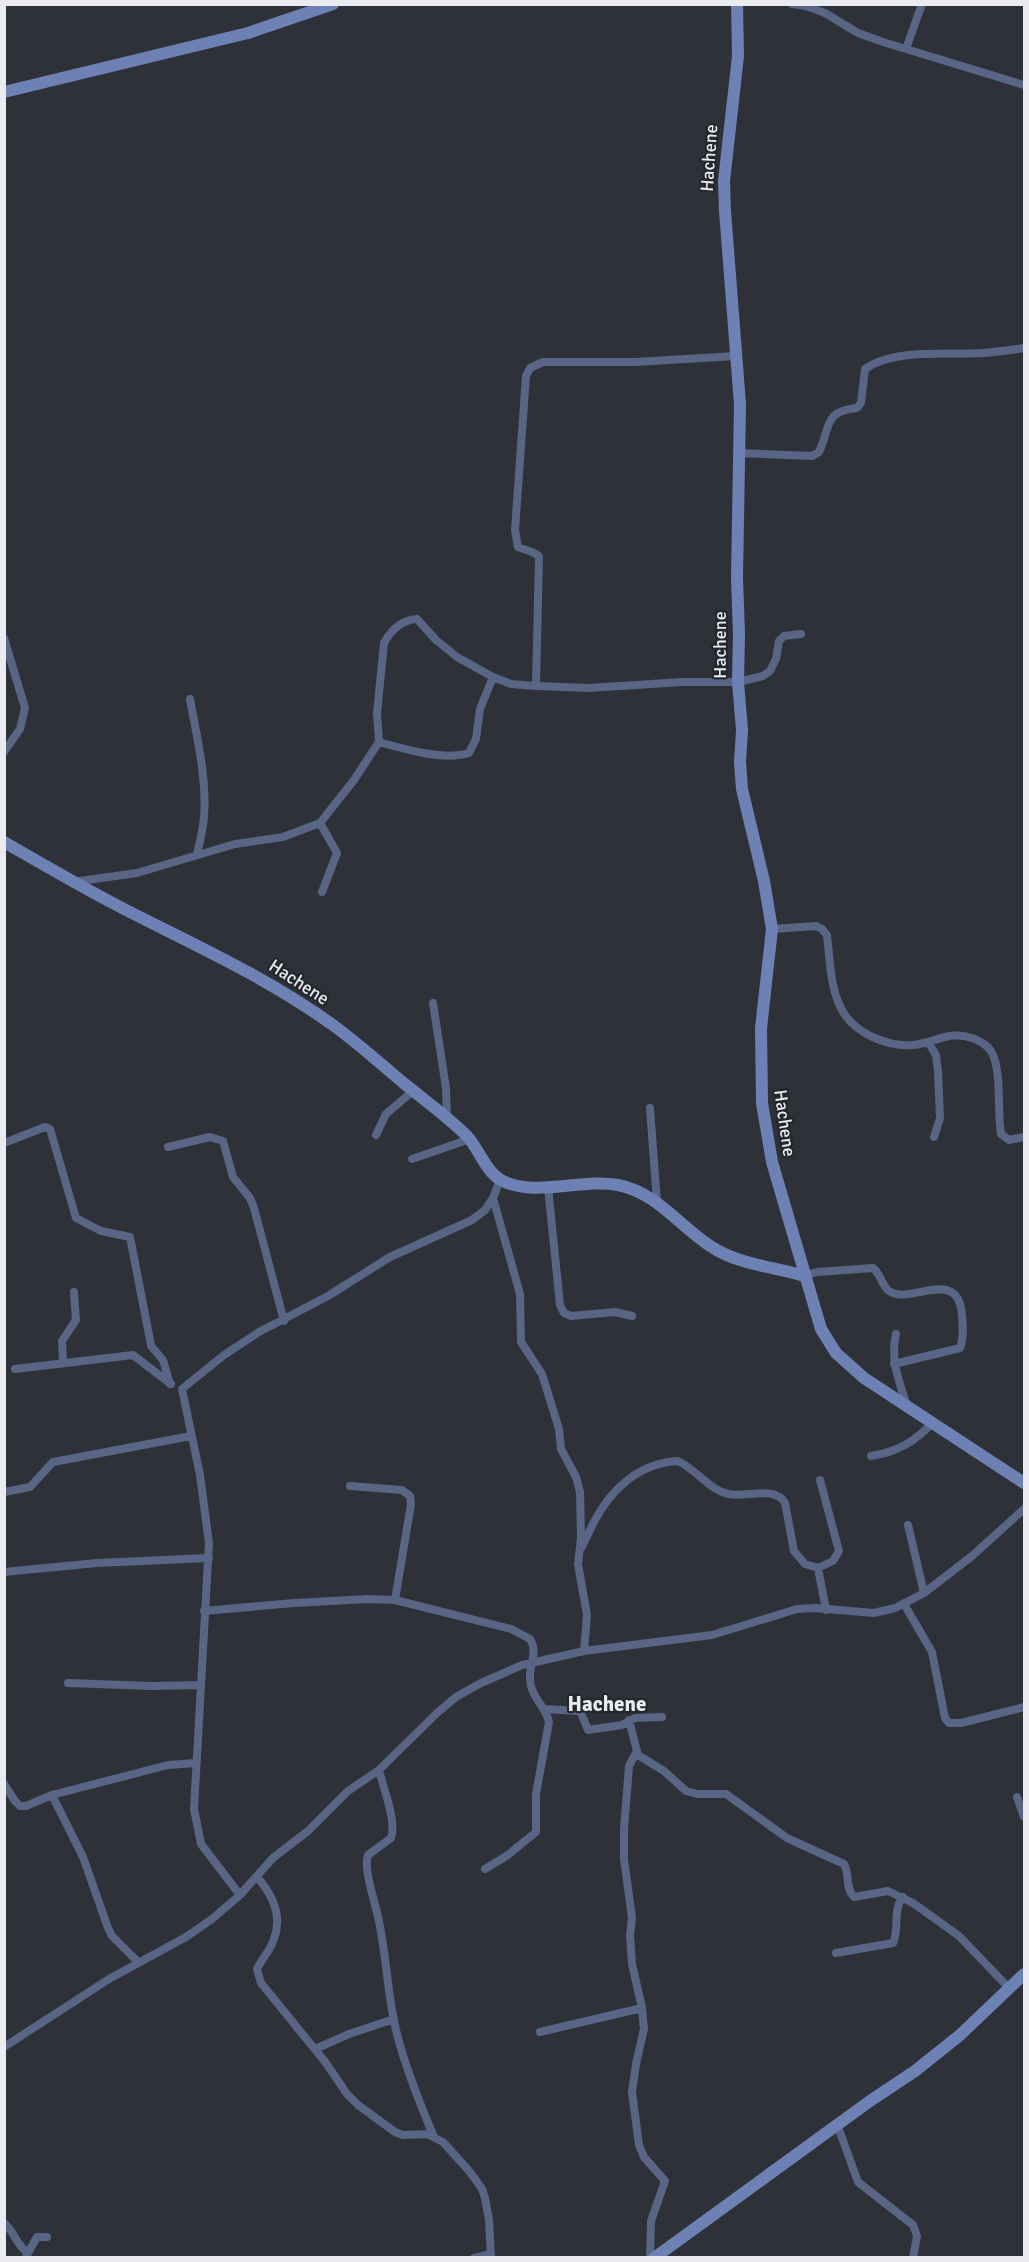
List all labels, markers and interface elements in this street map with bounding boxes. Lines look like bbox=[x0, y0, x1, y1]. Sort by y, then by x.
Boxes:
street label: Hachene bbox=[696, 124, 722, 192]
street label: Hachene bbox=[709, 611, 731, 679]
street label: Hachene bbox=[265, 954, 333, 1010]
street label: Hachene bbox=[769, 1088, 801, 1158]
district label: Hachene bbox=[568, 1691, 646, 1717]

